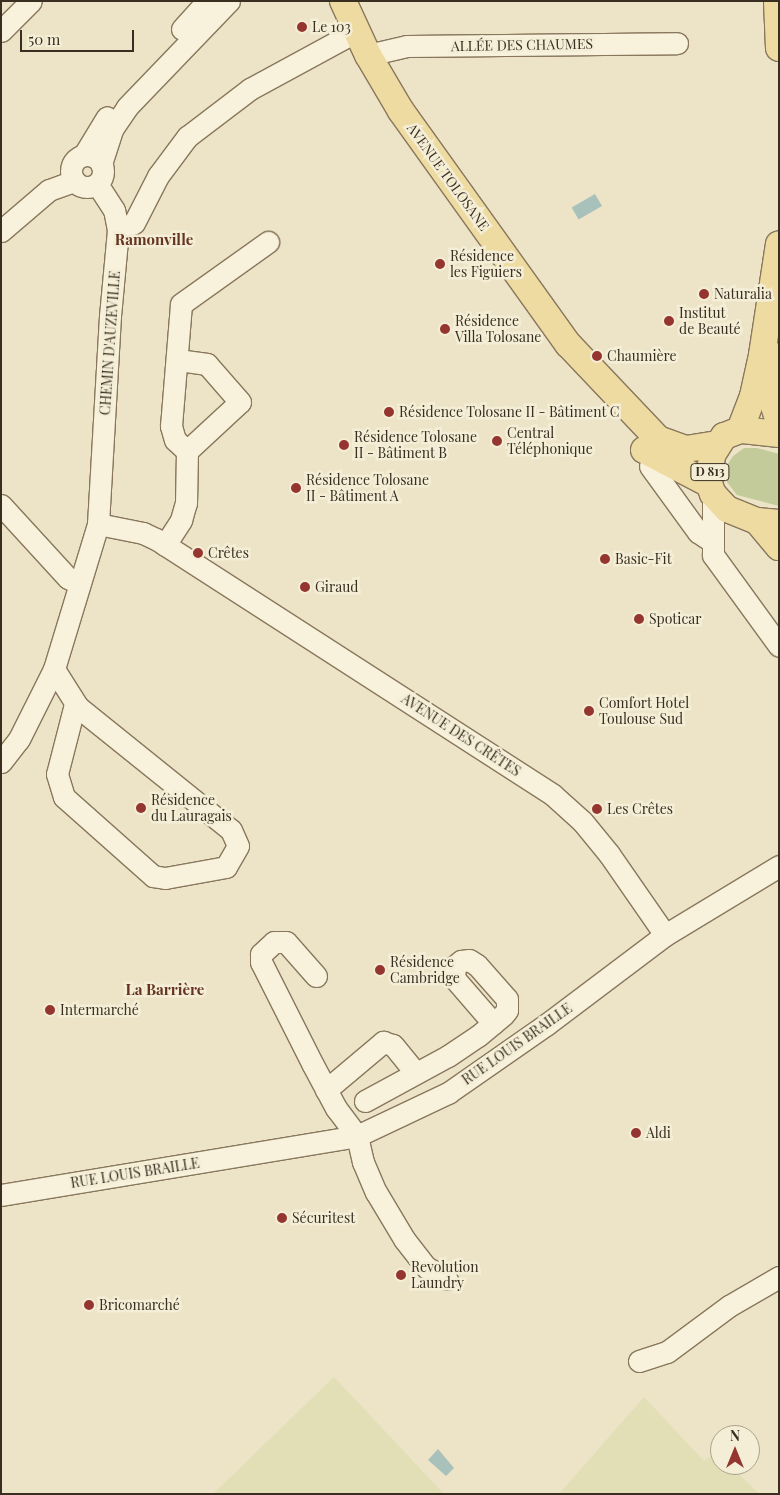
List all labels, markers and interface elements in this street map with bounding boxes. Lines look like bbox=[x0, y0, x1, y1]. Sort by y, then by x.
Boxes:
place label: Le 103 bbox=[312, 19, 351, 35]
scale bar bbox=[22, 20, 136, 52]
marker: Le 103 bbox=[296, 21, 308, 33]
text: 50 m bbox=[28, 29, 60, 49]
street label: ALLÉE DES CHAUMES bbox=[451, 35, 593, 55]
street label: AVENUE TOLOSANE bbox=[403, 120, 493, 234]
district label: Ramonville bbox=[115, 231, 193, 249]
place label: Résidence les Figuiers bbox=[450, 248, 522, 280]
marker: Résidence les Figuiers bbox=[434, 258, 446, 270]
street label: CHEMIN D'AUZEVILLE bbox=[97, 270, 123, 416]
place label: Naturalia bbox=[714, 286, 772, 302]
marker: Naturalia bbox=[698, 288, 710, 300]
place label: Institut de Beauté bbox=[679, 305, 741, 338]
place label: Résidence Villa Tolosane bbox=[455, 313, 542, 346]
marker: Institut de Beauté bbox=[663, 315, 675, 327]
marker: Résidence Villa Tolosane bbox=[439, 323, 451, 335]
place label: Chaumière bbox=[607, 348, 677, 364]
marker: Chaumière bbox=[591, 350, 603, 362]
place label: Résidence Tolosane II - Bâtiment C bbox=[399, 404, 620, 420]
marker: Résidence Tolosane II - Bâtiment C bbox=[383, 406, 395, 418]
place label: Central Téléphonique bbox=[507, 425, 593, 458]
place label: Résidence Tolosane II - Bâtiment B bbox=[354, 429, 477, 462]
marker: Central Téléphonique bbox=[491, 435, 503, 447]
marker: Résidence Tolosane II - Bâtiment B bbox=[338, 439, 350, 451]
road number: D 813 bbox=[690, 462, 730, 482]
place label: Résidence Tolosane II - Bâtiment A bbox=[306, 472, 429, 504]
marker: Résidence Tolosane II - Bâtiment A bbox=[290, 482, 302, 494]
place label: Crêtes bbox=[208, 545, 249, 561]
marker: Crêtes bbox=[192, 547, 204, 559]
place label: Basic-Fit bbox=[615, 551, 672, 567]
marker: Basic-Fit bbox=[599, 553, 611, 565]
place label: Giraud bbox=[315, 579, 358, 595]
marker: Giraud bbox=[299, 581, 311, 593]
place label: Spoticar bbox=[649, 611, 701, 627]
marker: Spoticar bbox=[633, 613, 645, 625]
street label: AVENUE DES CRÊTES bbox=[398, 690, 524, 780]
place label: Comfort Hotel Toulouse Sud bbox=[599, 695, 690, 728]
marker: Comfort Hotel Toulouse Sud bbox=[583, 705, 595, 717]
place label: Résidence du Lauragais bbox=[151, 792, 232, 824]
place label: Les Crêtes bbox=[607, 801, 673, 817]
marker: Résidence du Lauragais bbox=[135, 802, 147, 814]
marker: Les Crêtes bbox=[591, 803, 603, 815]
place label: Résidence Cambridge bbox=[390, 954, 460, 986]
marker: Résidence Cambridge bbox=[374, 964, 386, 976]
district label: La Barrière bbox=[126, 981, 204, 999]
street label: RUE LOUIS BRAILLE bbox=[459, 1000, 575, 1088]
place label: Intermarché bbox=[60, 1002, 139, 1018]
marker: Intermarché bbox=[44, 1004, 56, 1016]
place label: Aldi bbox=[646, 1125, 671, 1141]
marker: Aldi bbox=[630, 1127, 642, 1139]
street label: RUE LOUIS BRAILLE bbox=[69, 1155, 201, 1191]
place label: Sécuritest bbox=[292, 1210, 355, 1226]
marker: Sécuritest bbox=[276, 1212, 288, 1224]
place label: Revolution Laundry bbox=[411, 1259, 479, 1292]
marker: Revolution Laundry bbox=[395, 1269, 407, 1281]
place label: Bricomarché bbox=[99, 1297, 180, 1313]
marker: Bricomarché bbox=[83, 1299, 95, 1311]
north arrow bbox=[710, 1425, 760, 1475]
text: N bbox=[730, 1426, 740, 1445]

